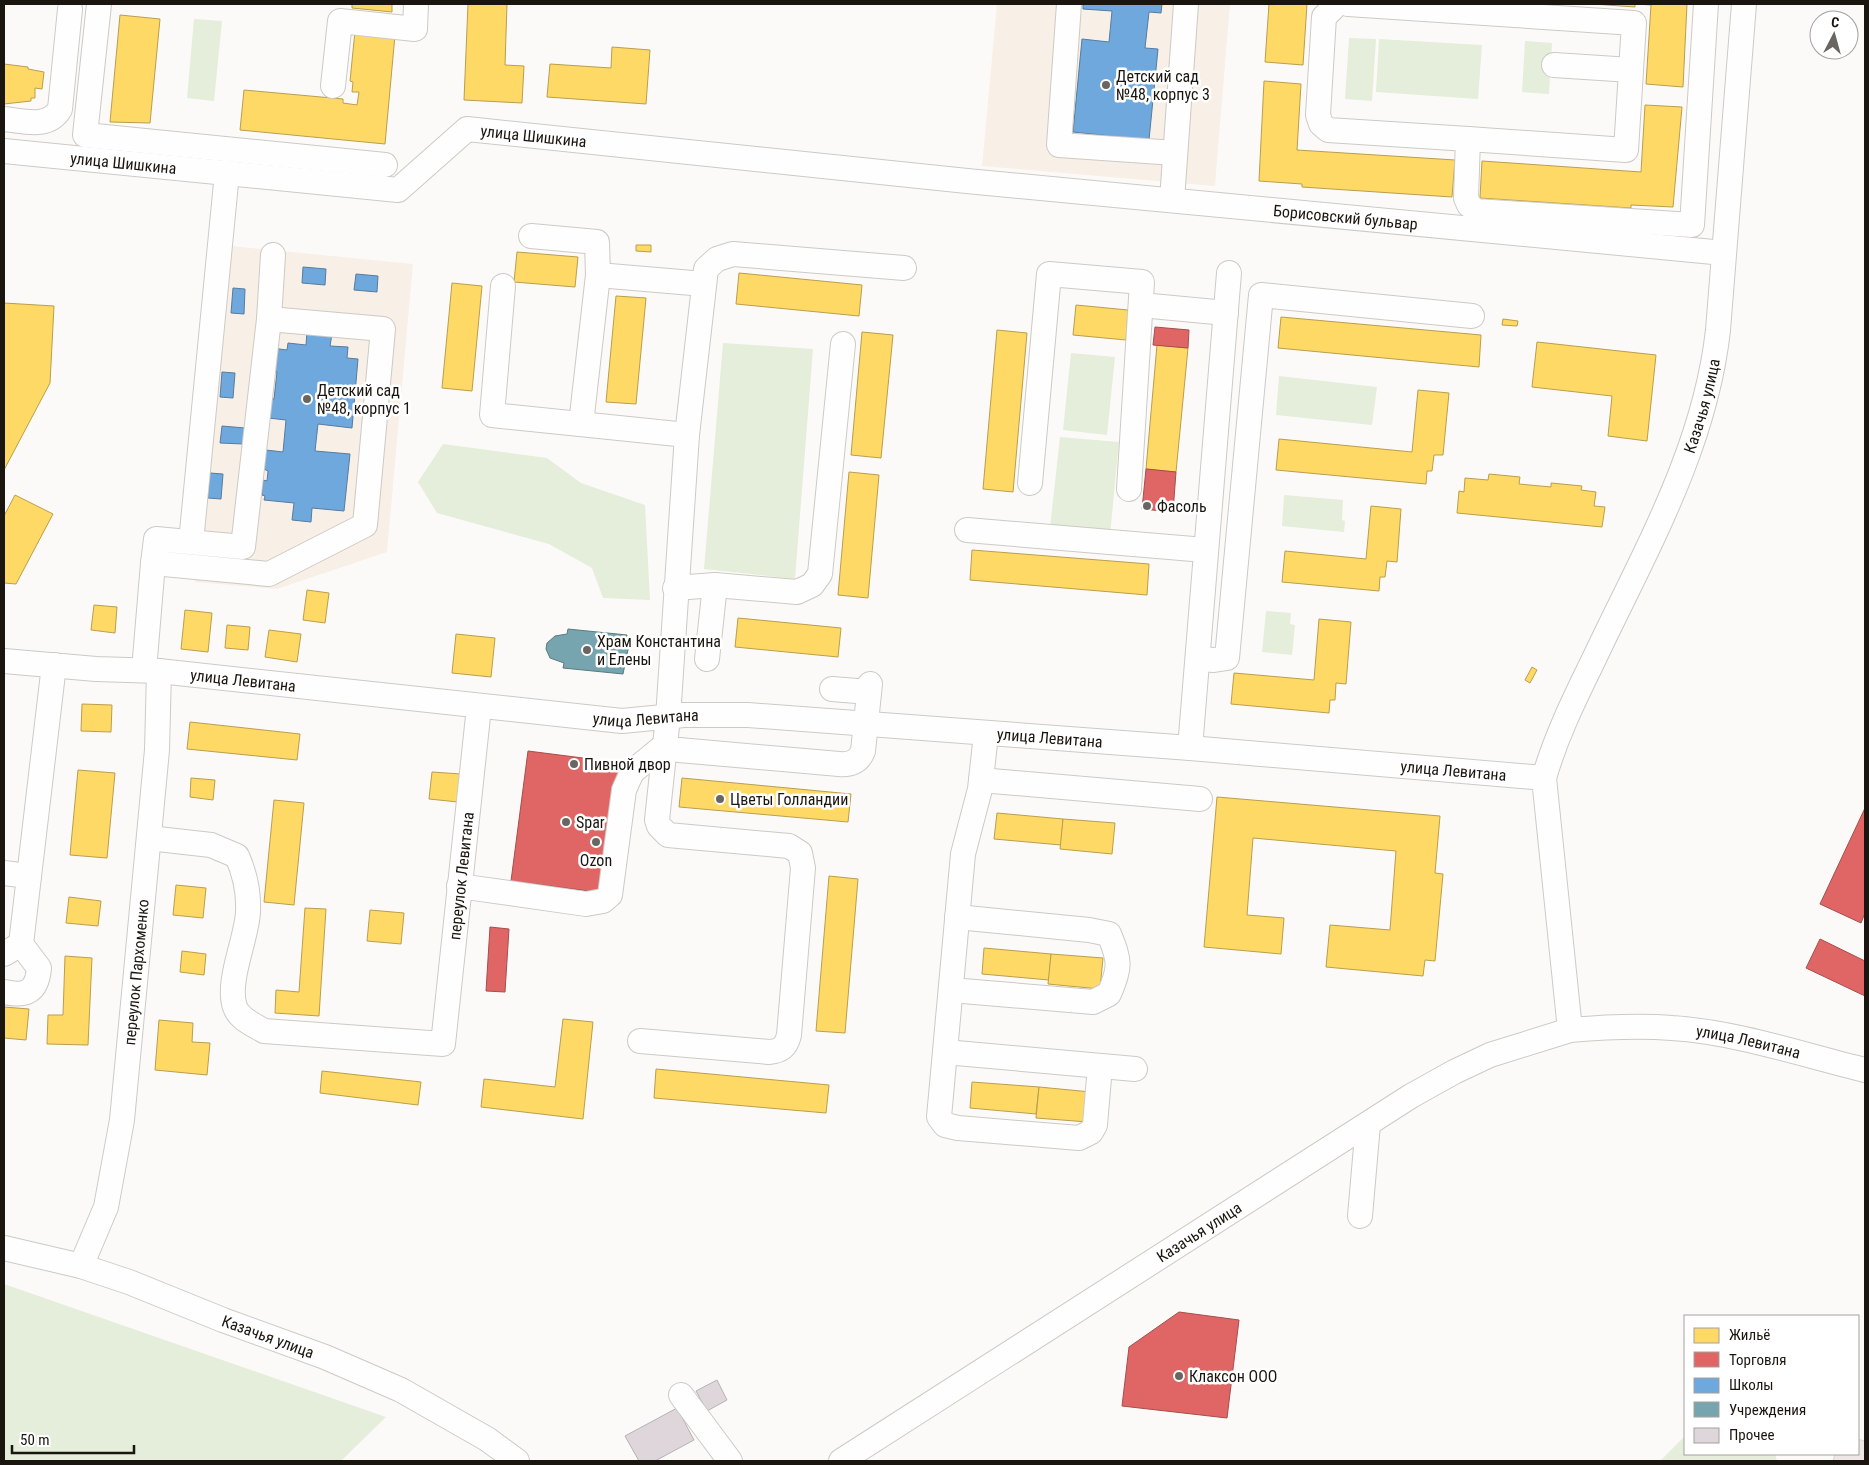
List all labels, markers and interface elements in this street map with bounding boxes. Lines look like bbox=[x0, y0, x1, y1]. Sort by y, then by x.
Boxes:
north arrow bbox=[1809, 10, 1859, 60]
text: С bbox=[1831, 14, 1840, 30]
place label: Детский сад №48, корпус 3 bbox=[1116, 67, 1210, 104]
marker: Детский сад №48, корпус 3 bbox=[1100, 79, 1112, 91]
street label: улица Шишкина bbox=[480, 121, 588, 151]
street label: улица Шишкина bbox=[69, 149, 177, 178]
street label: Борисовский бульвар bbox=[1272, 201, 1419, 234]
street label: Казачья улица bbox=[1680, 357, 1724, 456]
place label: Детский сад №48, корпус 1 bbox=[317, 381, 411, 418]
marker: Детский сад №48, корпус 1 bbox=[301, 393, 313, 405]
place label: Фасоль bbox=[1157, 497, 1207, 516]
marker: Фасоль bbox=[1141, 500, 1153, 512]
place label: Храм Константина и Елены bbox=[597, 632, 721, 669]
marker: Храм Константина и Елены bbox=[581, 644, 593, 656]
street label: улица Левитана bbox=[189, 665, 297, 696]
street label: улица Левитана bbox=[592, 706, 699, 731]
street label: улица Левитана bbox=[996, 725, 1103, 751]
place label: Пивной двор bbox=[584, 755, 671, 774]
street label: улица Левитана bbox=[1400, 757, 1507, 785]
marker: Пивной двор bbox=[568, 758, 580, 770]
place label: Цветы Голландии bbox=[730, 790, 848, 809]
marker: Цветы Голландии bbox=[714, 793, 726, 805]
street label: переулок Левитана bbox=[445, 811, 478, 941]
place label: Spar bbox=[576, 813, 605, 832]
marker: Spar bbox=[560, 816, 572, 828]
marker: Ozon bbox=[590, 836, 602, 848]
place label: Ozon bbox=[580, 851, 612, 870]
street label: переулок Пархоменко bbox=[120, 898, 153, 1046]
street label: улица Левитана bbox=[1695, 1021, 1803, 1063]
street label: Казачья улица bbox=[1153, 1198, 1245, 1266]
street label: Казачья улица bbox=[219, 1311, 317, 1362]
legend bbox=[1684, 1315, 1859, 1455]
text: Жильё bbox=[1729, 1326, 1770, 1344]
text: Торговля bbox=[1729, 1351, 1786, 1369]
place label: Клаксон ООО bbox=[1189, 1367, 1277, 1386]
marker: Клаксон ООО bbox=[1173, 1370, 1185, 1382]
text: Школы bbox=[1729, 1376, 1774, 1394]
text: Учреждения bbox=[1729, 1401, 1806, 1419]
scale bar bbox=[12, 1422, 135, 1454]
text: Прочее bbox=[1729, 1426, 1775, 1444]
text: 50 m bbox=[20, 1431, 50, 1449]

